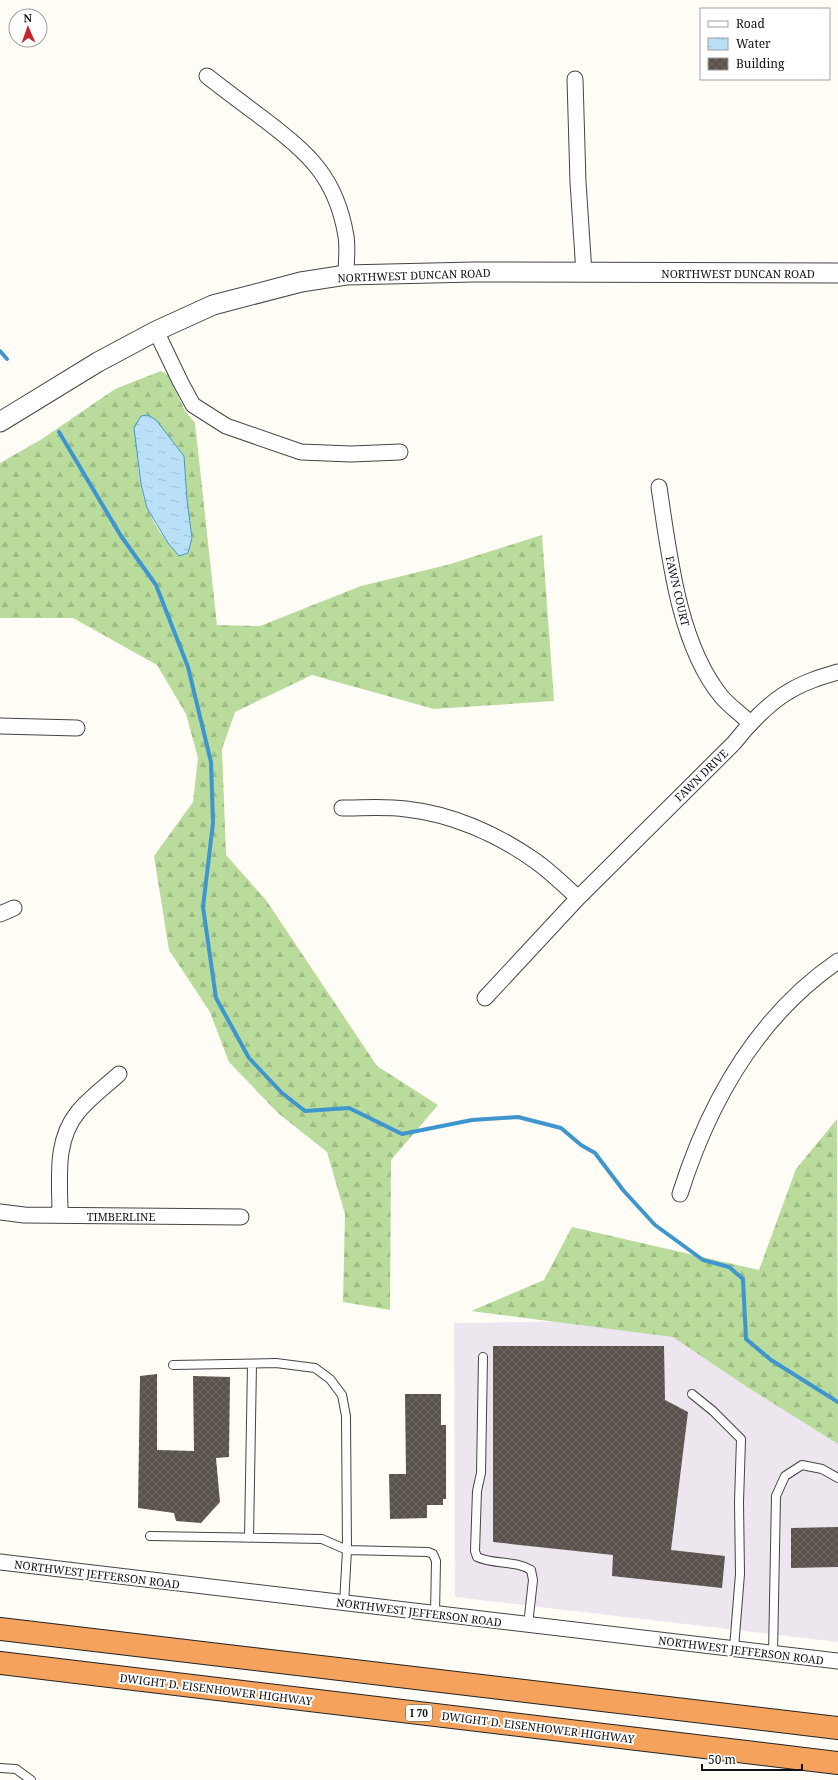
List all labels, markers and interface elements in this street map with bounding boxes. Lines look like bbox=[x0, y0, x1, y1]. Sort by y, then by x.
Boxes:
north arrow bbox=[8, 8, 48, 48]
legend bbox=[700, 8, 830, 80]
text: N bbox=[23, 10, 33, 25]
text: Road bbox=[736, 15, 766, 32]
text: Water bbox=[736, 35, 771, 52]
text: Building bbox=[736, 55, 785, 72]
street label: NORTHWEST DUNCAN ROAD bbox=[337, 265, 491, 285]
street label: NORTHWEST DUNCAN ROAD bbox=[661, 266, 815, 281]
street label: FAWN COURT bbox=[663, 554, 693, 628]
street label: FAWN DRIVE bbox=[671, 746, 731, 804]
street label: TIMBERLINE bbox=[87, 1209, 155, 1224]
street label: NORTHWEST JEFFERSON ROAD bbox=[13, 1556, 181, 1592]
street label: NORTHWEST JEFFERSON ROAD bbox=[335, 1594, 503, 1630]
street label: NORTHWEST JEFFERSON ROAD bbox=[657, 1632, 825, 1668]
street label: DWIGHT D. EISENHOWER HIGHWAY bbox=[119, 1670, 313, 1708]
road number: I 70 bbox=[406, 1705, 432, 1721]
street label: DWIGHT D. EISENHOWER HIGHWAY bbox=[441, 1708, 635, 1746]
scale bar bbox=[702, 1746, 802, 1772]
text: 50 m bbox=[708, 1751, 736, 1768]

